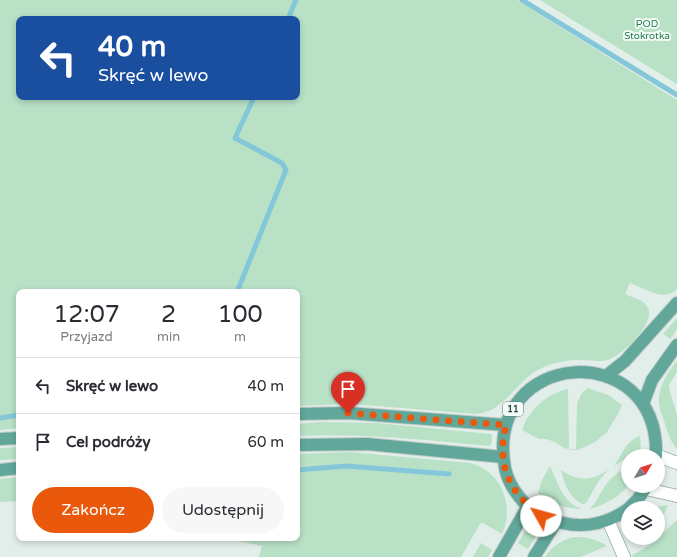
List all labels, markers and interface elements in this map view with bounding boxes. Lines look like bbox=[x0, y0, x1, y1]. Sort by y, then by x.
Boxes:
park label: POD Stokrotka bbox=[624, 18, 670, 42]
text: 40 m bbox=[98, 30, 166, 64]
icon: left bbox=[32, 32, 84, 84]
text: Skręć w lewo bbox=[98, 64, 208, 86]
text: 12:07 bbox=[53, 300, 120, 329]
text: 2 bbox=[161, 300, 176, 329]
text: 100 bbox=[217, 300, 263, 329]
text: Przyjazd bbox=[60, 329, 113, 345]
text: min bbox=[157, 329, 180, 345]
text: m bbox=[234, 329, 246, 345]
pin bbox=[331, 372, 365, 413]
icon: left bbox=[32, 375, 54, 397]
text: Skręć w lewo bbox=[66, 377, 158, 395]
text: 40 m bbox=[247, 377, 284, 395]
icon: arrive bbox=[337, 378, 359, 400]
road number: 11 bbox=[503, 402, 523, 416]
icon: arrive bbox=[32, 431, 54, 453]
text: Cel podróży bbox=[66, 433, 151, 451]
text: 60 m bbox=[247, 433, 284, 451]
north arrow bbox=[621, 449, 665, 493]
map controls bbox=[621, 449, 665, 545]
button: Zakończ bbox=[32, 487, 154, 533]
button: Udostępnij bbox=[162, 487, 284, 533]
position arrow bbox=[520, 495, 562, 537]
button: layers bbox=[621, 501, 665, 545]

